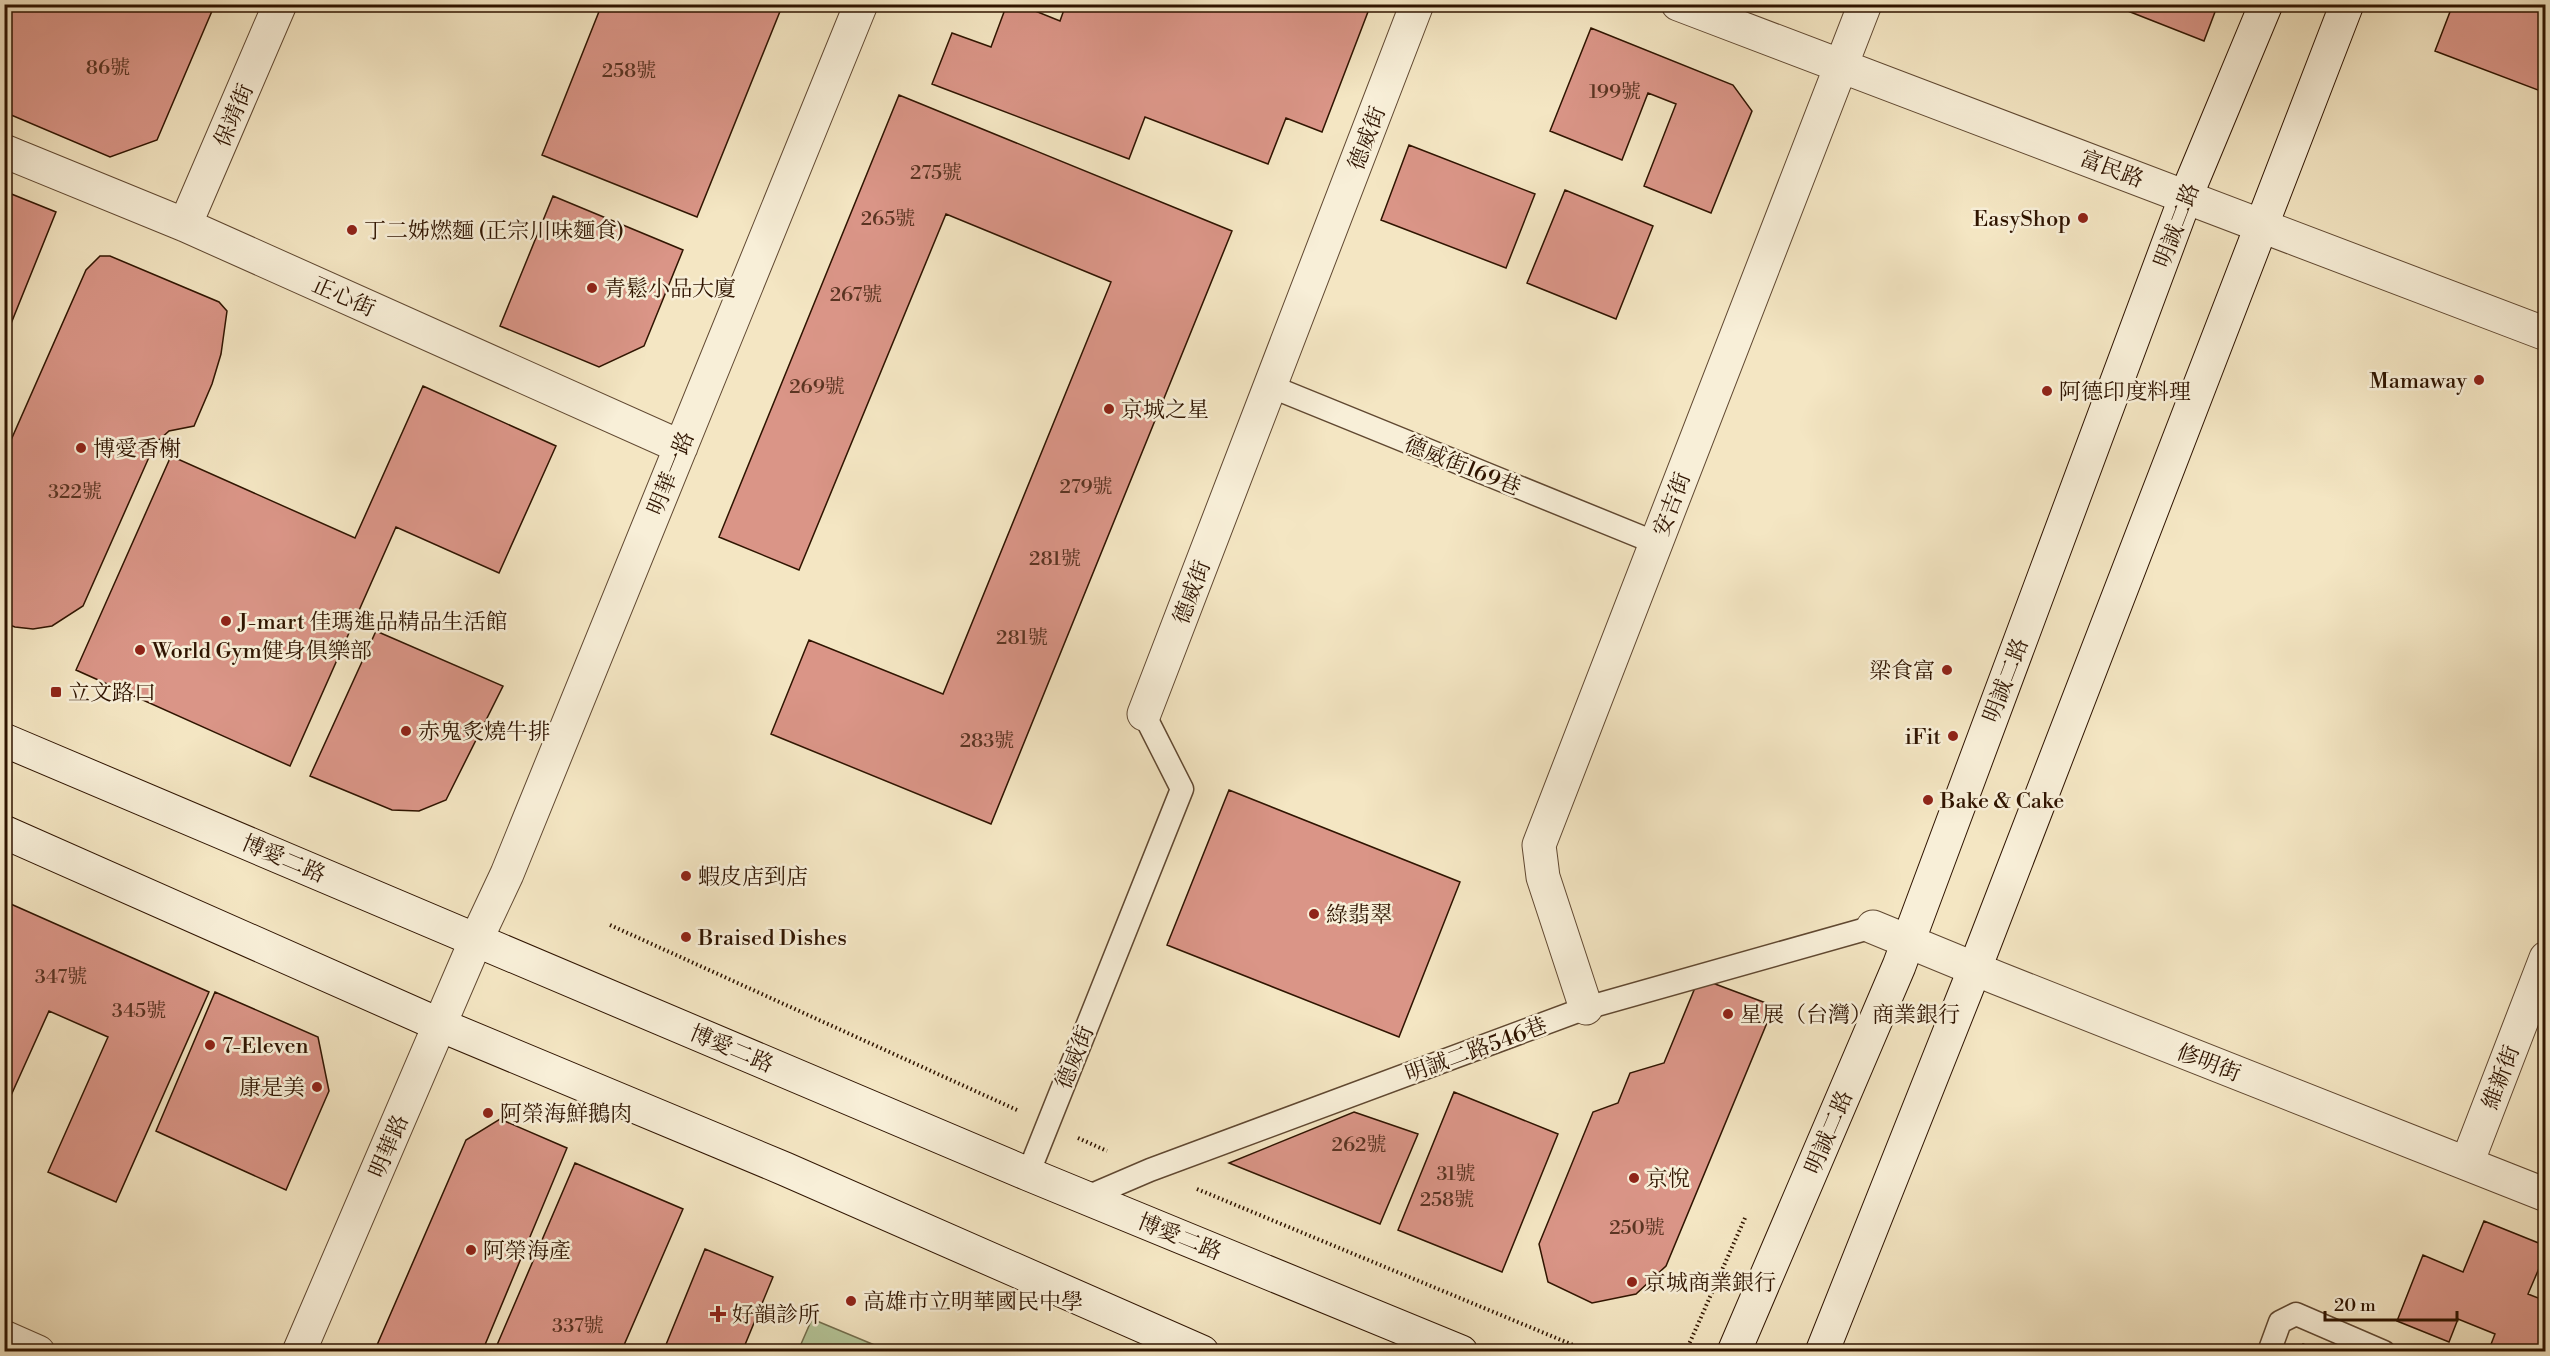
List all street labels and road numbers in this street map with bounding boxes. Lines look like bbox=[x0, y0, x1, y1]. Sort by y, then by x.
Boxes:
street label: 保靖街 bbox=[209, 80, 260, 151]
street label: 德威街 bbox=[1343, 103, 1392, 174]
street label: 富民路 bbox=[2076, 145, 2147, 194]
street label: 明誠二路 bbox=[2149, 180, 2206, 271]
street label: 正心街 bbox=[308, 272, 379, 323]
street label: 明華一路 bbox=[642, 428, 700, 519]
street label: 德威街169巷 bbox=[1400, 431, 1525, 502]
street label: 安吉街 bbox=[1648, 469, 1697, 540]
street label: 德威街 bbox=[1168, 557, 1217, 628]
street label: 明誠二路 bbox=[1978, 635, 2035, 726]
street label: 博愛二路 bbox=[238, 830, 329, 889]
street label: 明誠二路546巷 bbox=[1402, 1012, 1551, 1089]
street label: 博愛二路 bbox=[686, 1020, 777, 1079]
street label: 德威街 bbox=[1051, 1022, 1100, 1093]
street label: 修明街 bbox=[2173, 1039, 2244, 1088]
street label: 維新街 bbox=[2477, 1042, 2526, 1113]
street label: 明誠二路 bbox=[1800, 1087, 1859, 1178]
street label: 明華路 bbox=[364, 1111, 415, 1182]
street label: 博愛二路 bbox=[1134, 1208, 1225, 1266]

